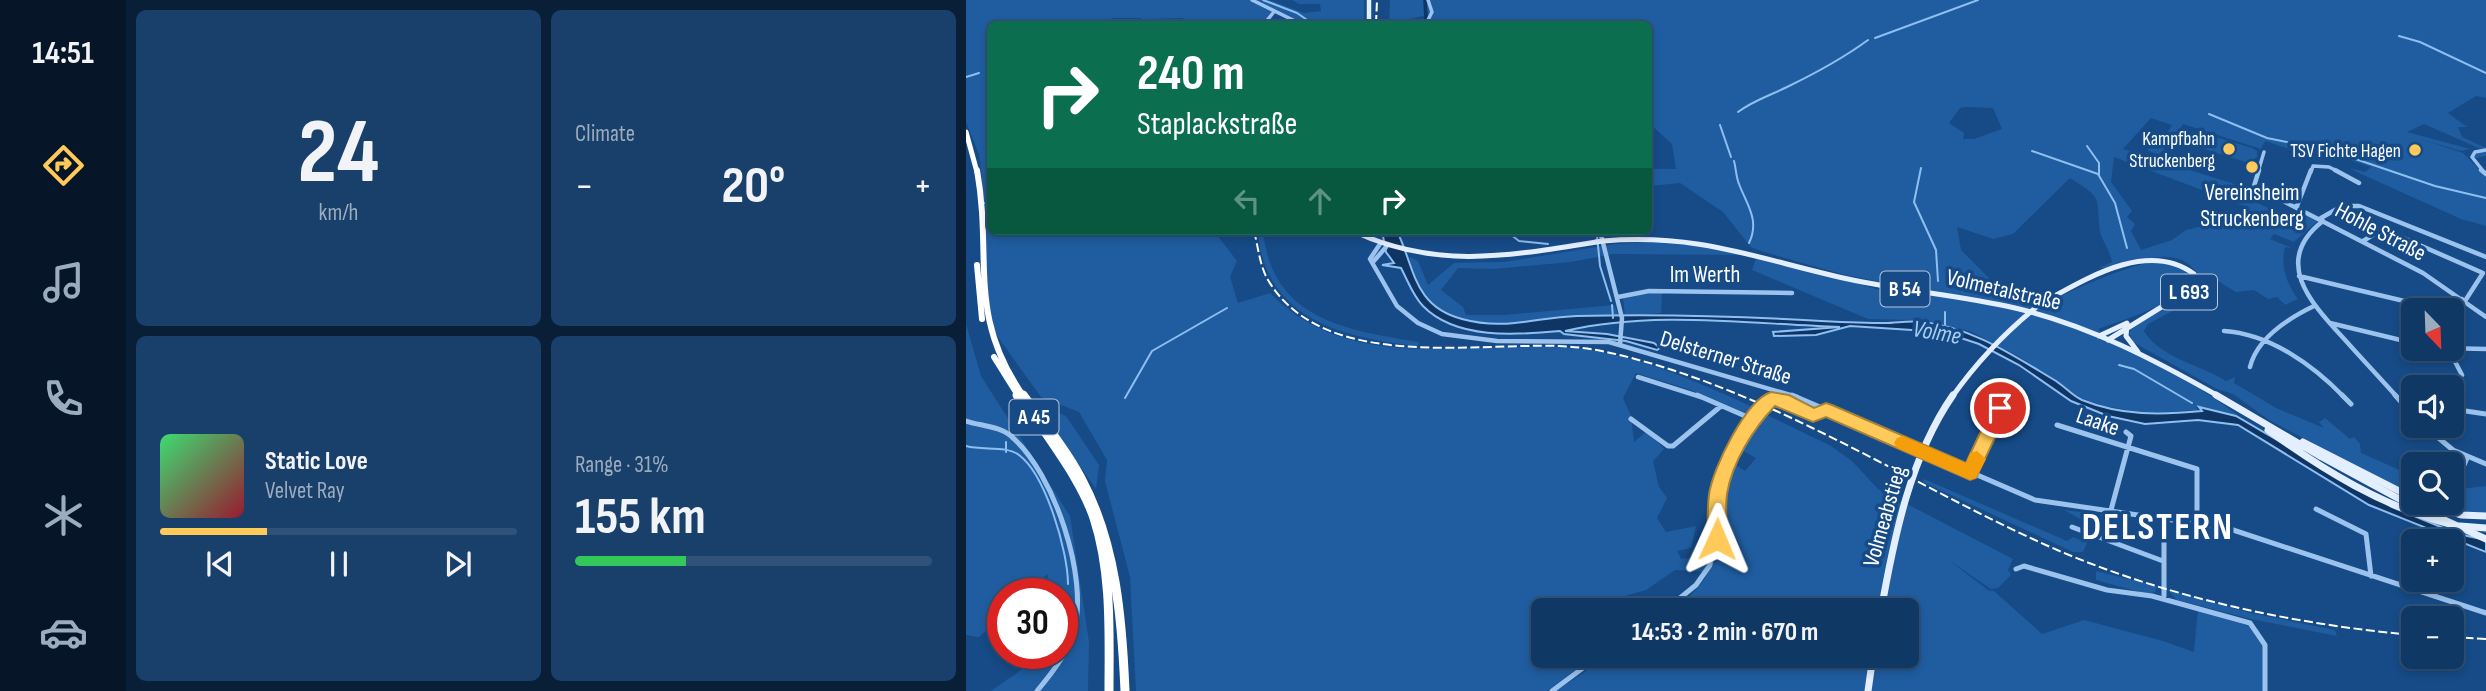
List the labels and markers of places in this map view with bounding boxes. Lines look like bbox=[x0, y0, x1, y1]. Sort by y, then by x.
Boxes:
place label: Kampfbahn Struckenberg bbox=[2129, 128, 2215, 173]
place label: TSV Fichte Hagen bbox=[2290, 140, 2401, 163]
marker: Kampfbahn Struckenberg bbox=[2221, 141, 2237, 157]
marker: TSV Fichte Hagen bbox=[2407, 142, 2423, 158]
marker: Vereinsheim Struckenberg bbox=[2244, 159, 2260, 175]
place label: Vereinsheim Struckenberg bbox=[2200, 179, 2304, 233]
pin bbox=[1970, 378, 2030, 438]

